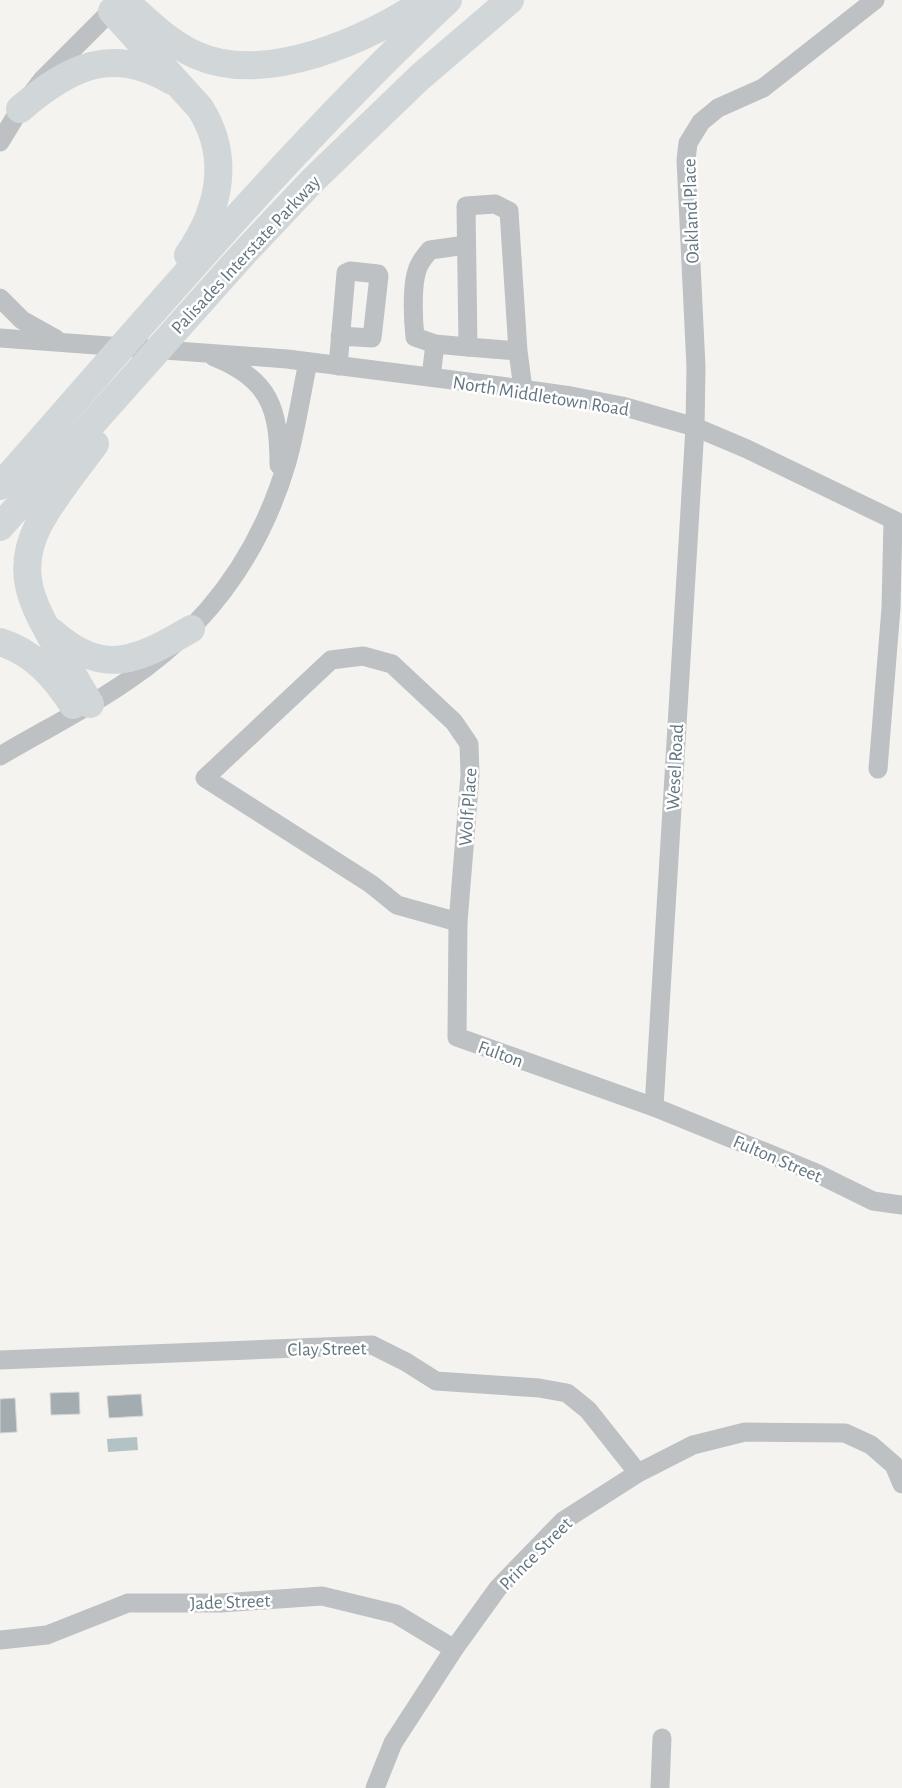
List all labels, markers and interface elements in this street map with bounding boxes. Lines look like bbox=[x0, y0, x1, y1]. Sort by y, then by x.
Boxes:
street label: Oakland Place bbox=[680, 158, 703, 264]
street label: Palisades Interstate Parkway bbox=[168, 172, 324, 338]
street label: North Middletown Road bbox=[451, 373, 630, 420]
street label: Wesel Road bbox=[664, 723, 687, 811]
street label: Wolf Place bbox=[456, 767, 481, 847]
street label: Fulton bbox=[475, 1038, 526, 1071]
street label: Fulton Street bbox=[730, 1132, 825, 1187]
street label: Clay Street bbox=[287, 1339, 367, 1360]
street label: Prince Street bbox=[496, 1514, 576, 1594]
street label: Jade Street bbox=[189, 1592, 271, 1613]

